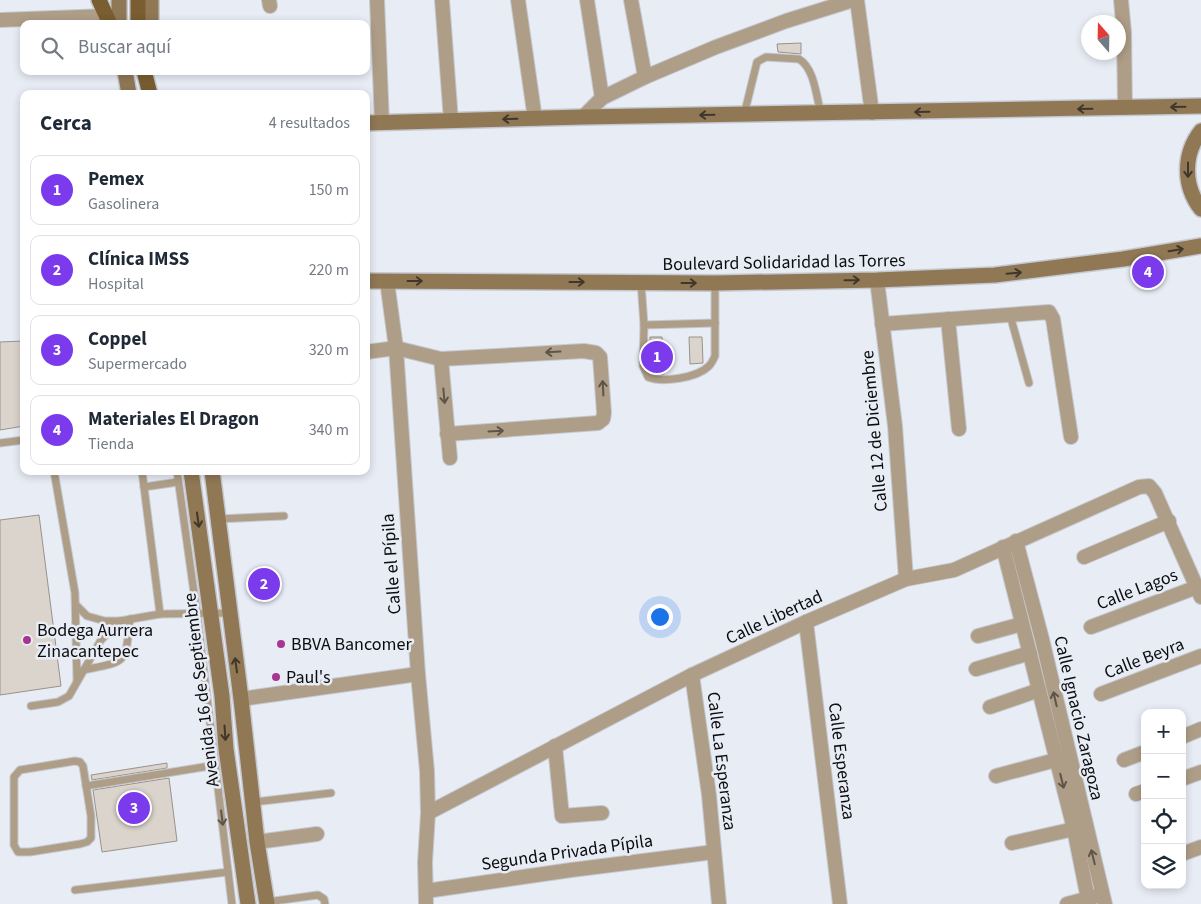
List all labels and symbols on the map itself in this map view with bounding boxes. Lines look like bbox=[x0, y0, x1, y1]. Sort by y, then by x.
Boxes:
north arrow bbox=[1081, 15, 1126, 60]
one-way arrow bbox=[1170, 102, 1186, 112]
one-way arrow bbox=[1077, 104, 1094, 114]
one-way arrow bbox=[915, 107, 931, 117]
one-way arrow bbox=[700, 110, 716, 120]
one-way arrow bbox=[502, 115, 518, 124]
one-way arrow bbox=[1183, 162, 1193, 178]
one-way arrow bbox=[1168, 245, 1184, 255]
street label: Boulevard Solidaridad las Torres bbox=[662, 248, 906, 277]
pin: 4 bbox=[1132, 253, 1164, 291]
one-way arrow bbox=[1006, 269, 1022, 278]
one-way arrow bbox=[406, 276, 423, 286]
one-way arrow bbox=[844, 276, 860, 285]
one-way arrow bbox=[569, 277, 585, 287]
one-way arrow bbox=[681, 278, 697, 287]
pin: 1 bbox=[641, 338, 673, 376]
one-way arrow bbox=[546, 348, 562, 357]
street label: Calle 12 de Diciembre bbox=[855, 349, 894, 513]
one-way arrow bbox=[598, 380, 607, 396]
one-way arrow bbox=[439, 388, 449, 404]
one-way arrow bbox=[487, 426, 503, 435]
one-way arrow bbox=[193, 511, 203, 527]
street label: Calle el Pípila bbox=[376, 513, 407, 615]
street label: Calle Lagos bbox=[1093, 563, 1181, 616]
pin: 2 bbox=[248, 565, 280, 603]
street label: Calle Libertad bbox=[722, 584, 827, 651]
street label: Avenida 16 de Septiembre bbox=[177, 591, 226, 788]
your location bbox=[647, 604, 673, 630]
place label: Bodega Aurrera Zinacantepec bbox=[37, 618, 153, 664]
place label: BBVA Bancomer bbox=[291, 632, 412, 657]
street label: Calle Beyra bbox=[1101, 632, 1188, 685]
street label: Calle Ignacio Zaragoza bbox=[1047, 633, 1110, 803]
marker: Bodega Aurrera Zinacantepec bbox=[21, 634, 33, 646]
marker: BBVA Bancomer bbox=[275, 638, 287, 650]
one-way arrow bbox=[231, 657, 241, 673]
place label: Paul's bbox=[286, 665, 331, 690]
marker: Paul's bbox=[270, 671, 282, 683]
street label: Calle La Esperanza bbox=[701, 690, 742, 832]
one-way arrow bbox=[1050, 691, 1059, 707]
street label: Calle Esperanza bbox=[822, 701, 861, 821]
one-way arrow bbox=[220, 725, 230, 741]
one-way arrow bbox=[1057, 773, 1067, 789]
pin: 3 bbox=[118, 789, 150, 827]
one-way arrow bbox=[217, 810, 227, 826]
street label: Segunda Privada Pípila bbox=[480, 828, 655, 877]
one-way arrow bbox=[1088, 849, 1097, 865]

